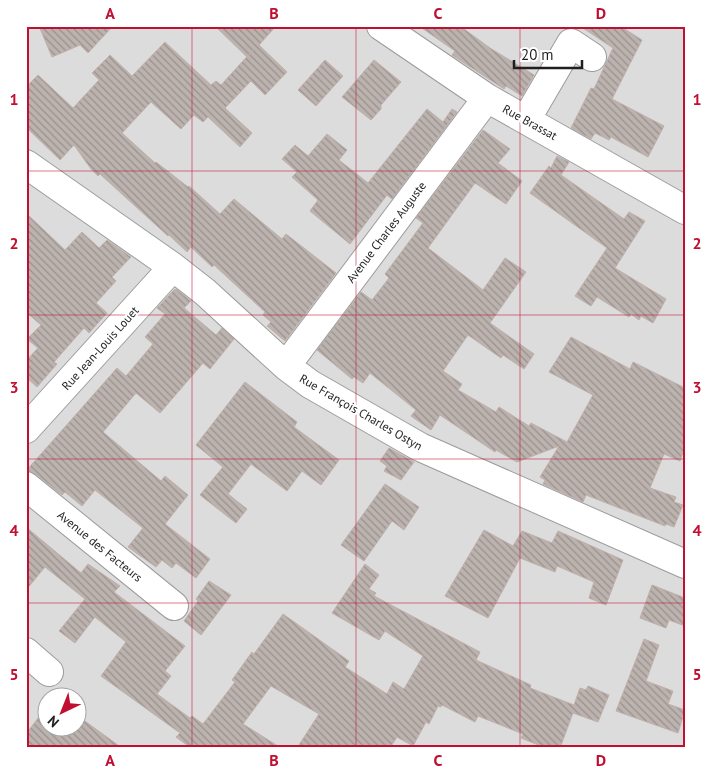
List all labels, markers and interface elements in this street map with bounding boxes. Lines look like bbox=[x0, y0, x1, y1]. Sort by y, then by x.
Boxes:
text: A bbox=[105, 3, 115, 23]
text: B bbox=[269, 3, 279, 23]
text: C bbox=[434, 3, 443, 23]
text: D bbox=[596, 3, 606, 23]
scale bar bbox=[514, 38, 581, 70]
text: 20 m bbox=[521, 45, 554, 64]
text: 1 bbox=[9, 89, 19, 109]
text: 1 bbox=[692, 89, 702, 109]
street label: Rue Brassat bbox=[500, 101, 560, 143]
street label: Avenue Charles Auguste bbox=[343, 178, 429, 286]
text: 2 bbox=[9, 233, 19, 253]
text: 2 bbox=[692, 233, 702, 253]
street label: Rue Jean-Louis Louet bbox=[58, 303, 142, 393]
street label: Rue François Charles Ostyn bbox=[297, 371, 425, 453]
text: 3 bbox=[9, 377, 19, 397]
text: 3 bbox=[692, 377, 702, 397]
street label: Avenue des Facteurs bbox=[55, 507, 145, 585]
text: 4 bbox=[9, 520, 19, 540]
text: 4 bbox=[692, 520, 702, 540]
text: 5 bbox=[9, 664, 19, 684]
text: 5 bbox=[692, 664, 702, 684]
north arrow bbox=[38, 686, 88, 736]
text: N bbox=[44, 712, 63, 731]
text: A bbox=[105, 750, 115, 770]
text: B bbox=[269, 750, 279, 770]
text: C bbox=[434, 750, 443, 770]
text: D bbox=[596, 750, 606, 770]

